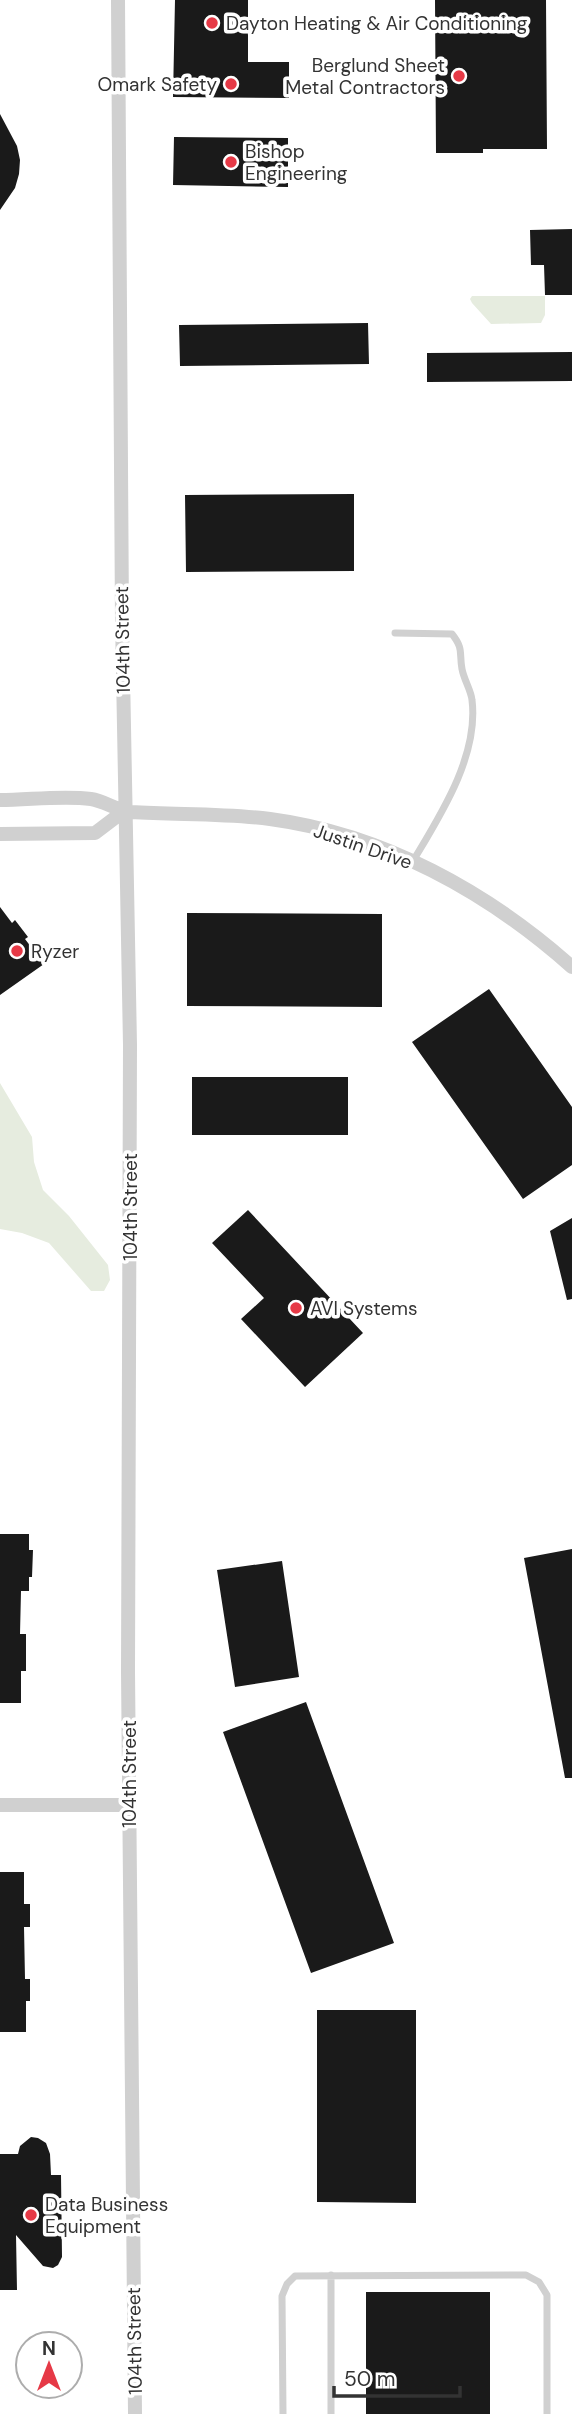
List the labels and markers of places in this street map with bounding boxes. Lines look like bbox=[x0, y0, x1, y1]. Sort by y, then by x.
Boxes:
place label: Dayton Heating & Air Conditioning bbox=[226, 11, 528, 36]
marker: Dayton Heating & Air Conditioning bbox=[204, 15, 220, 31]
place label: Berglund Sheet Metal Contractors bbox=[285, 53, 445, 100]
marker: Berglund Sheet Metal Contractors bbox=[451, 68, 467, 84]
place label: Omark Safety bbox=[97, 72, 217, 97]
marker: Omark Safety bbox=[223, 76, 239, 92]
place label: Bishop Engineering bbox=[245, 139, 348, 186]
marker: Bishop Engineering bbox=[223, 154, 239, 170]
place label: Ryzer bbox=[31, 939, 79, 964]
marker: Ryzer bbox=[9, 943, 25, 959]
place label: AVI Systems bbox=[310, 1296, 418, 1321]
marker: AVI Systems bbox=[288, 1300, 304, 1316]
place label: Data Business Equipment bbox=[45, 2192, 168, 2239]
marker: Data Business Equipment bbox=[23, 2207, 39, 2223]

